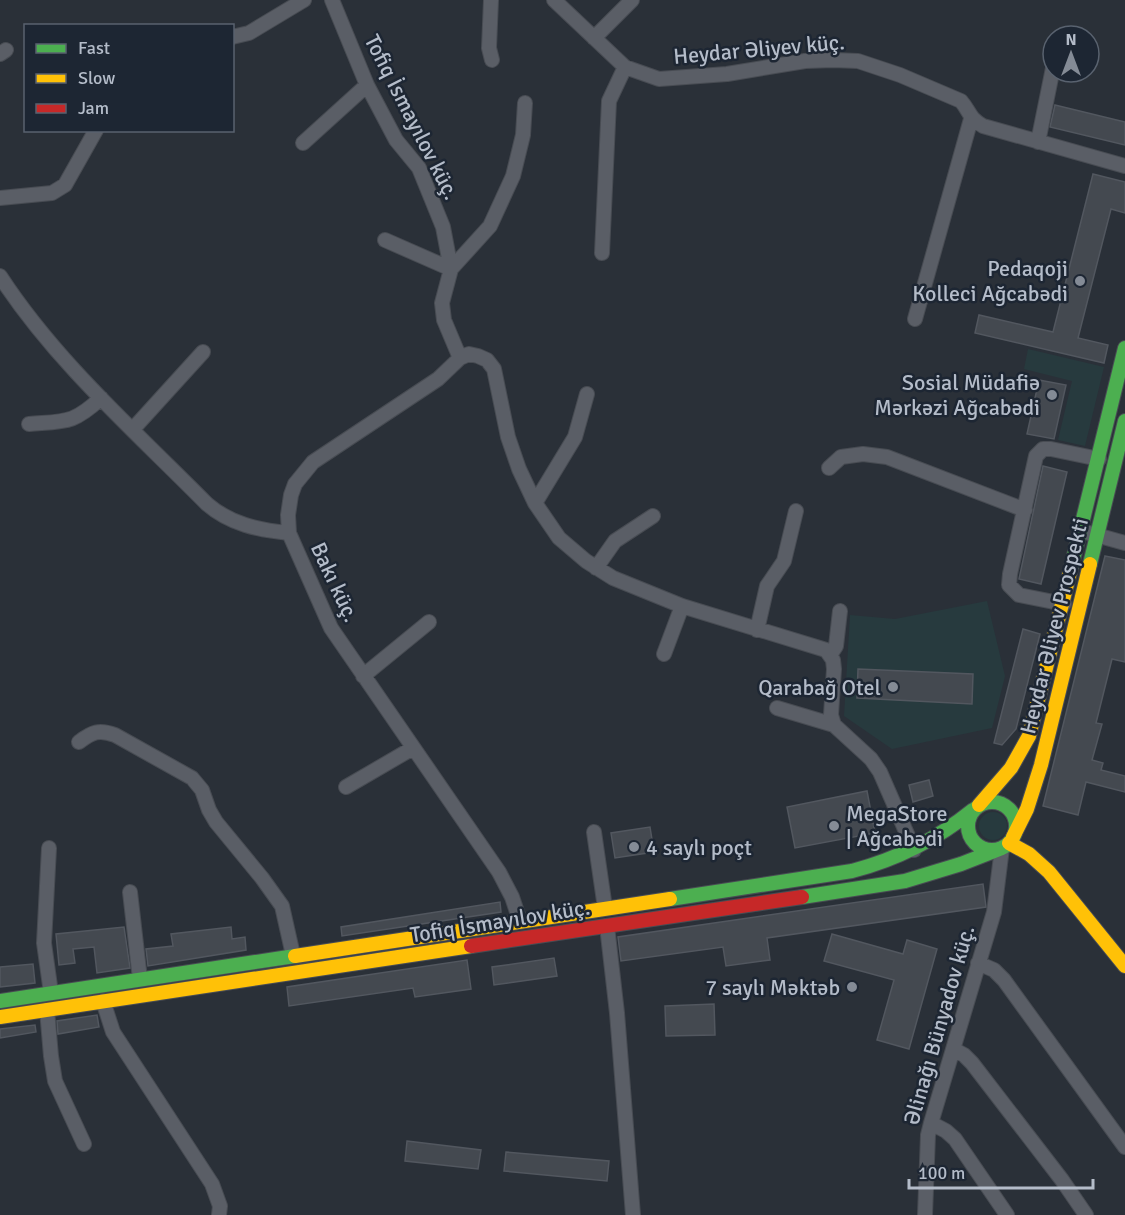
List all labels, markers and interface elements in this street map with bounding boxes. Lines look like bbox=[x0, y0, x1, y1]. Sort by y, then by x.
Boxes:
legend bbox=[24, 24, 234, 132]
north arrow bbox=[1041, 24, 1101, 84]
street label: Heydar Əliyev küç. bbox=[672, 28, 846, 70]
street label: Tofiq İsmayılov küç. bbox=[359, 30, 465, 204]
text: N bbox=[1065, 30, 1077, 50]
text: Fast bbox=[78, 37, 110, 59]
text: Slow bbox=[78, 67, 115, 89]
text: Jam bbox=[78, 97, 109, 119]
place label: Pedaqoji Kolleci Ağcabədi bbox=[912, 255, 1068, 307]
marker: Pedaqoji Kolleci Ağcabədi bbox=[1073, 274, 1087, 288]
place label: Sosial Müdafiə Mərkəzi Ağcabədi bbox=[874, 369, 1040, 421]
marker: Sosial Müdafiə Mərkəzi Ağcabədi bbox=[1045, 388, 1059, 402]
street label: Heydar Əliyev Prospekti bbox=[1014, 515, 1094, 737]
street label: Bakı küç. bbox=[305, 538, 365, 626]
place label: Qarabağ Otel bbox=[758, 674, 881, 701]
marker: Qarabağ Otel bbox=[886, 680, 900, 694]
place label: MegaStore | Ağcabədi bbox=[846, 800, 947, 852]
marker: MegaStore | Ağcabədi bbox=[827, 819, 841, 833]
place label: 4 saylı poçt bbox=[646, 834, 752, 861]
marker: 4 saylı poçt bbox=[627, 840, 641, 854]
street label: Tofiq İsmayılov küç. bbox=[408, 893, 592, 949]
street label: Əlinağı Bünyadov küç. bbox=[898, 922, 980, 1128]
place label: 7 saylı Məktəb bbox=[705, 974, 840, 1001]
marker: 7 saylı Məktəb bbox=[845, 980, 859, 994]
scale bar bbox=[909, 1152, 1094, 1190]
text: 100 m bbox=[918, 1162, 965, 1184]

